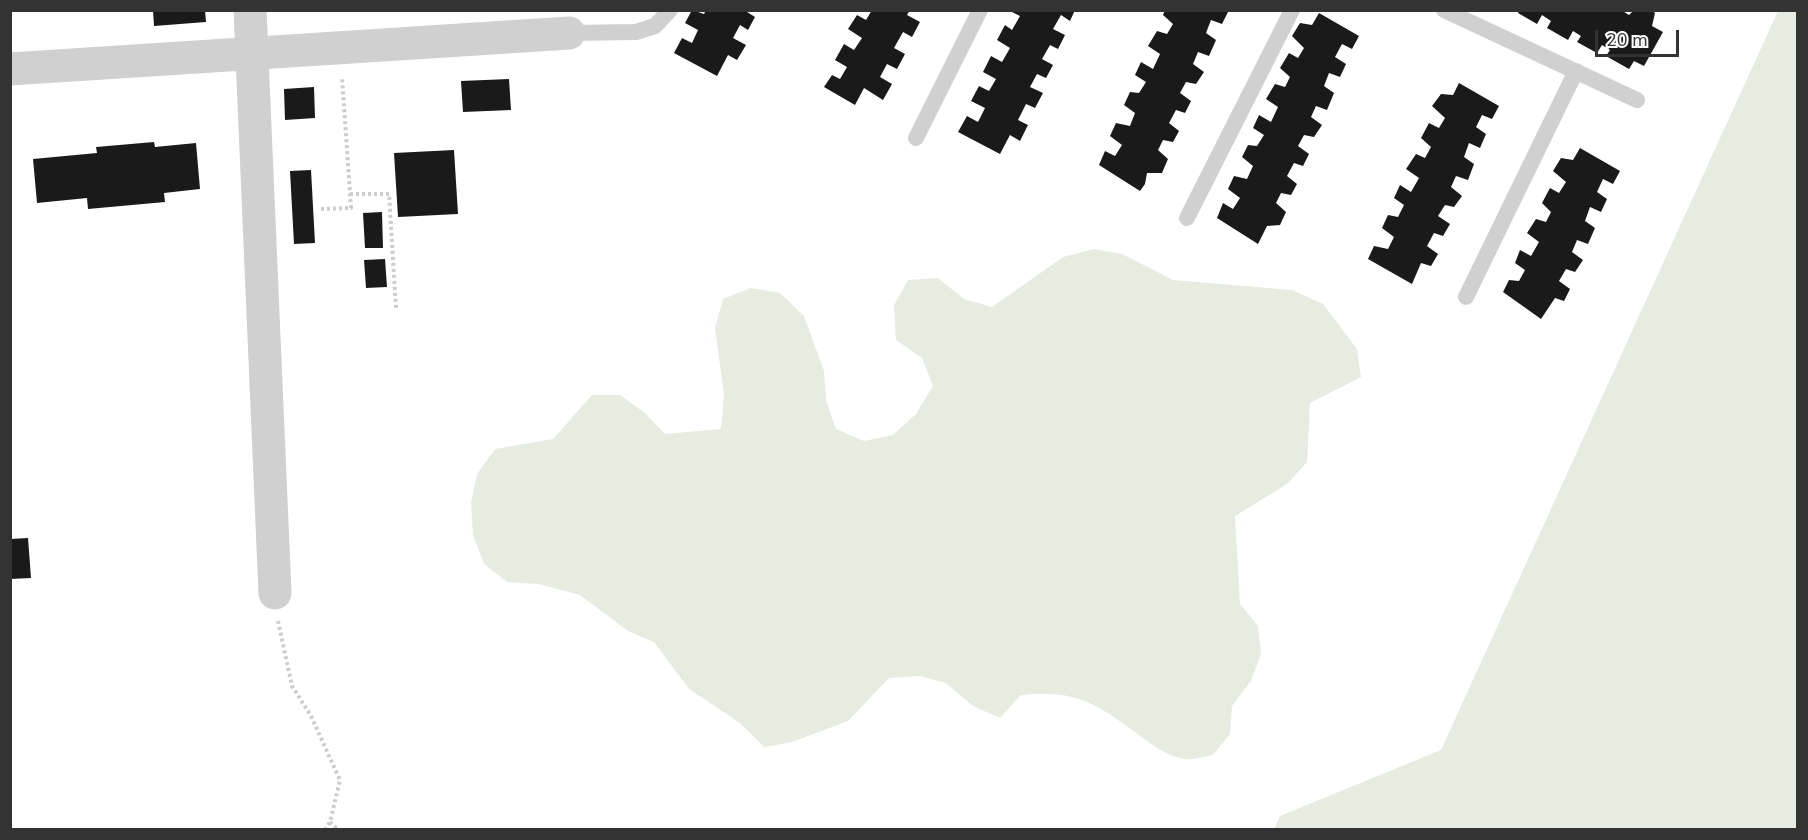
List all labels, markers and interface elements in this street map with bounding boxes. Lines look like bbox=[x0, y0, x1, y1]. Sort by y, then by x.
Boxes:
scale bar bbox=[1598, 18, 1682, 56]
text: 20 m bbox=[1606, 28, 1648, 52]

